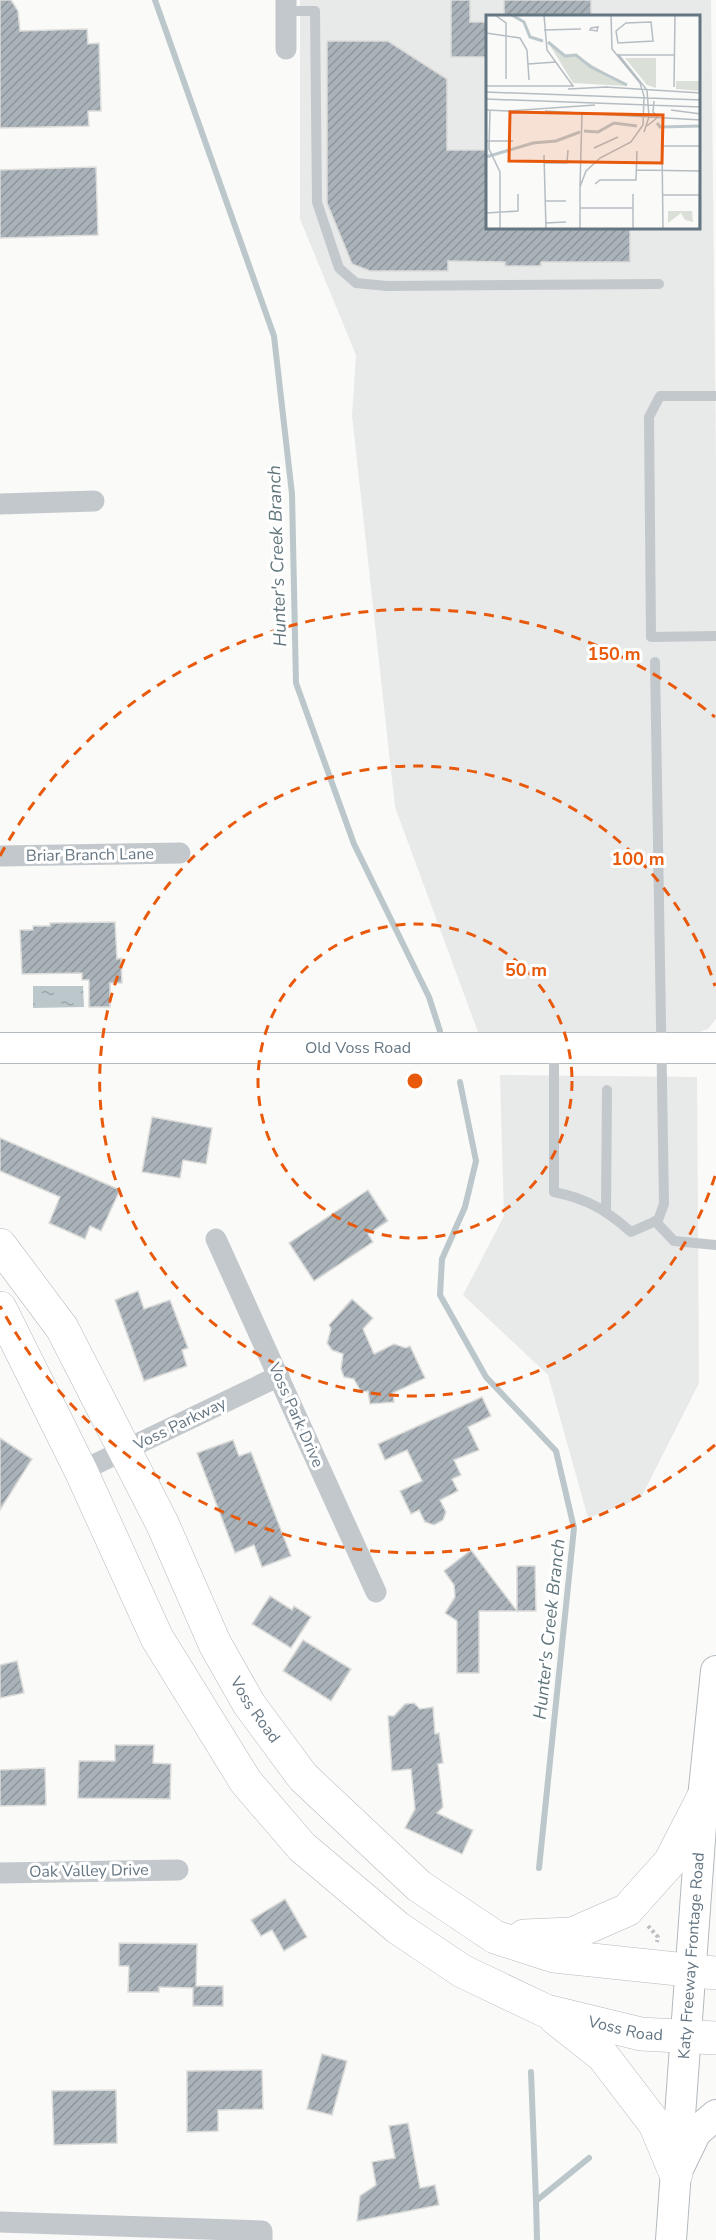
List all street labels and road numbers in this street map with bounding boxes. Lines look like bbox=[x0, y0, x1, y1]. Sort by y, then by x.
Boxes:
street label: Briar Branch Lane bbox=[26, 843, 154, 867]
street label: Old Voss Road bbox=[305, 1037, 411, 1059]
street label: Voss Park Drive bbox=[263, 1358, 329, 1471]
street label: Voss Parkway bbox=[129, 1392, 231, 1456]
street label: Voss Road bbox=[224, 1672, 285, 1748]
street label: Katy Freeway Frontage Road bbox=[673, 1852, 710, 2060]
street label: Oak Valley Drive bbox=[29, 1859, 149, 1883]
street label: Voss Road bbox=[585, 2010, 663, 2046]

